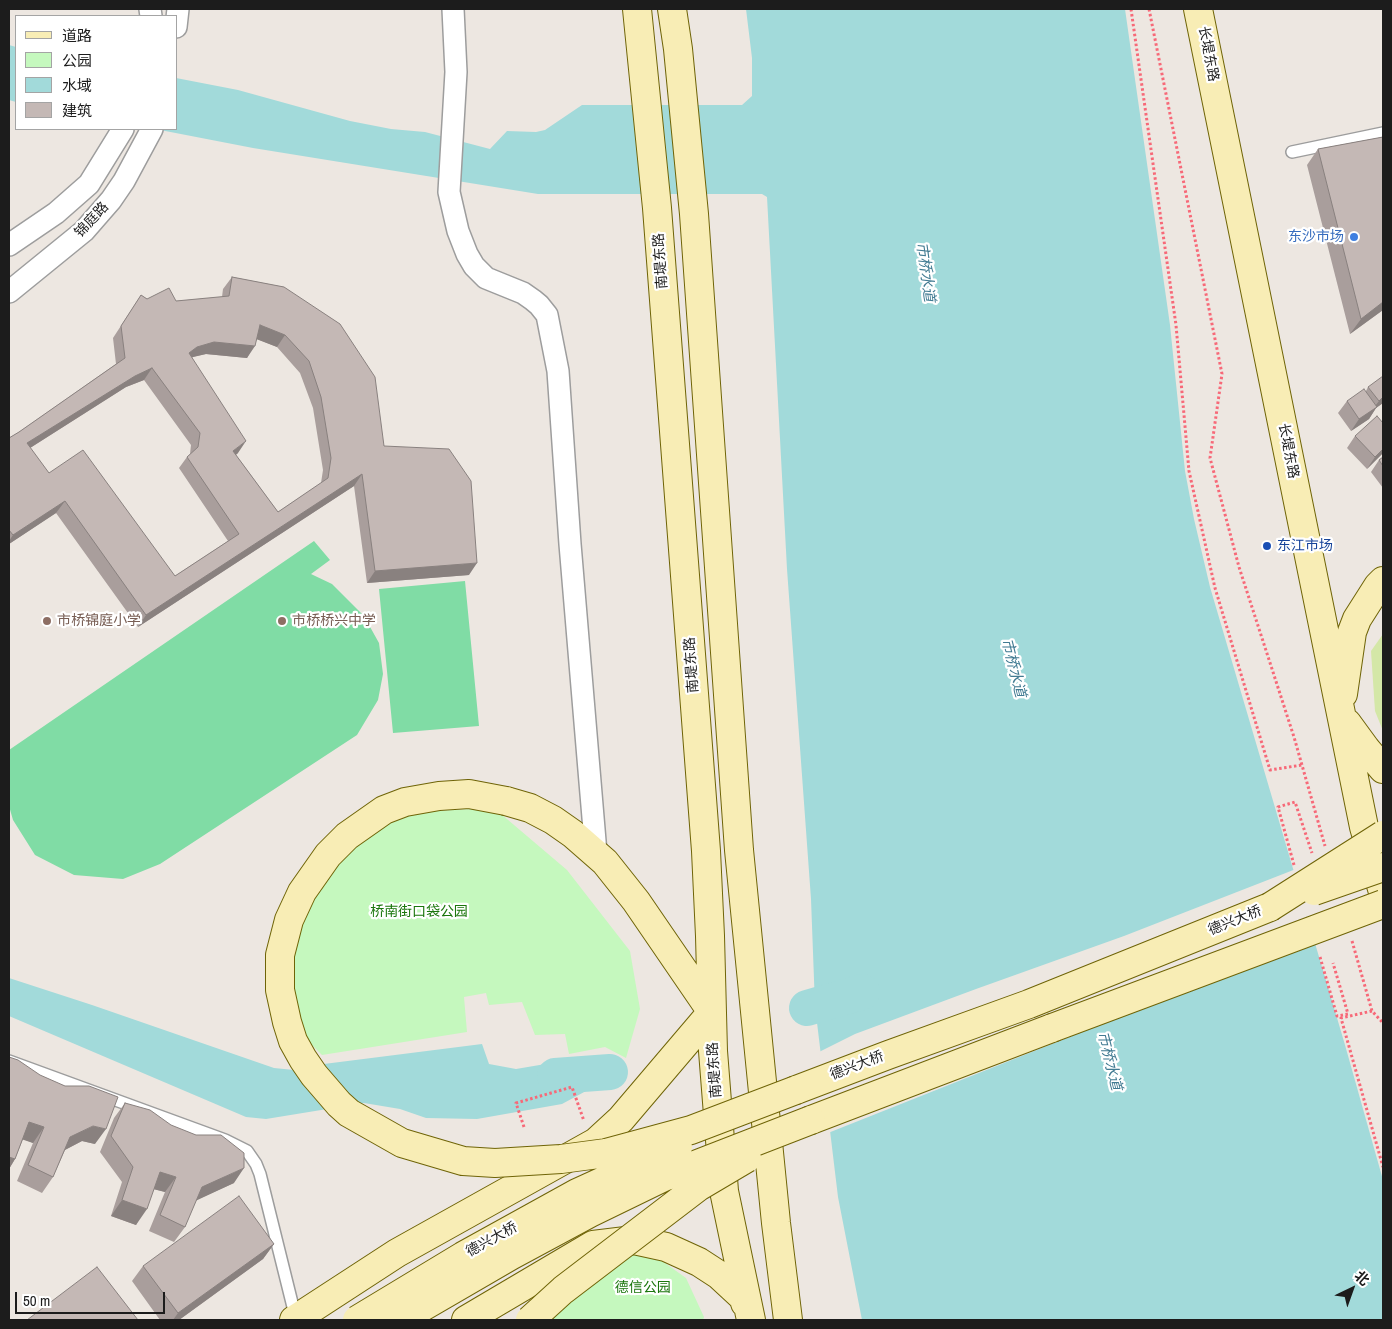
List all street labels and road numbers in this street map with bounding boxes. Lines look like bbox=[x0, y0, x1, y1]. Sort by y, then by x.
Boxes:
street label: 长堤东路 bbox=[1194, 25, 1222, 83]
street label: 锦庭路 bbox=[72, 199, 112, 241]
street label: 南堤东路 bbox=[651, 232, 671, 290]
street label: 长堤东路 bbox=[1274, 422, 1302, 480]
street label: 南堤东路 bbox=[682, 636, 702, 694]
street label: 德兴大桥 bbox=[1206, 903, 1264, 939]
street label: 南堤东路 bbox=[705, 1041, 725, 1099]
street label: 德兴大桥 bbox=[828, 1048, 886, 1084]
street label: 德兴大桥 bbox=[463, 1219, 521, 1261]

